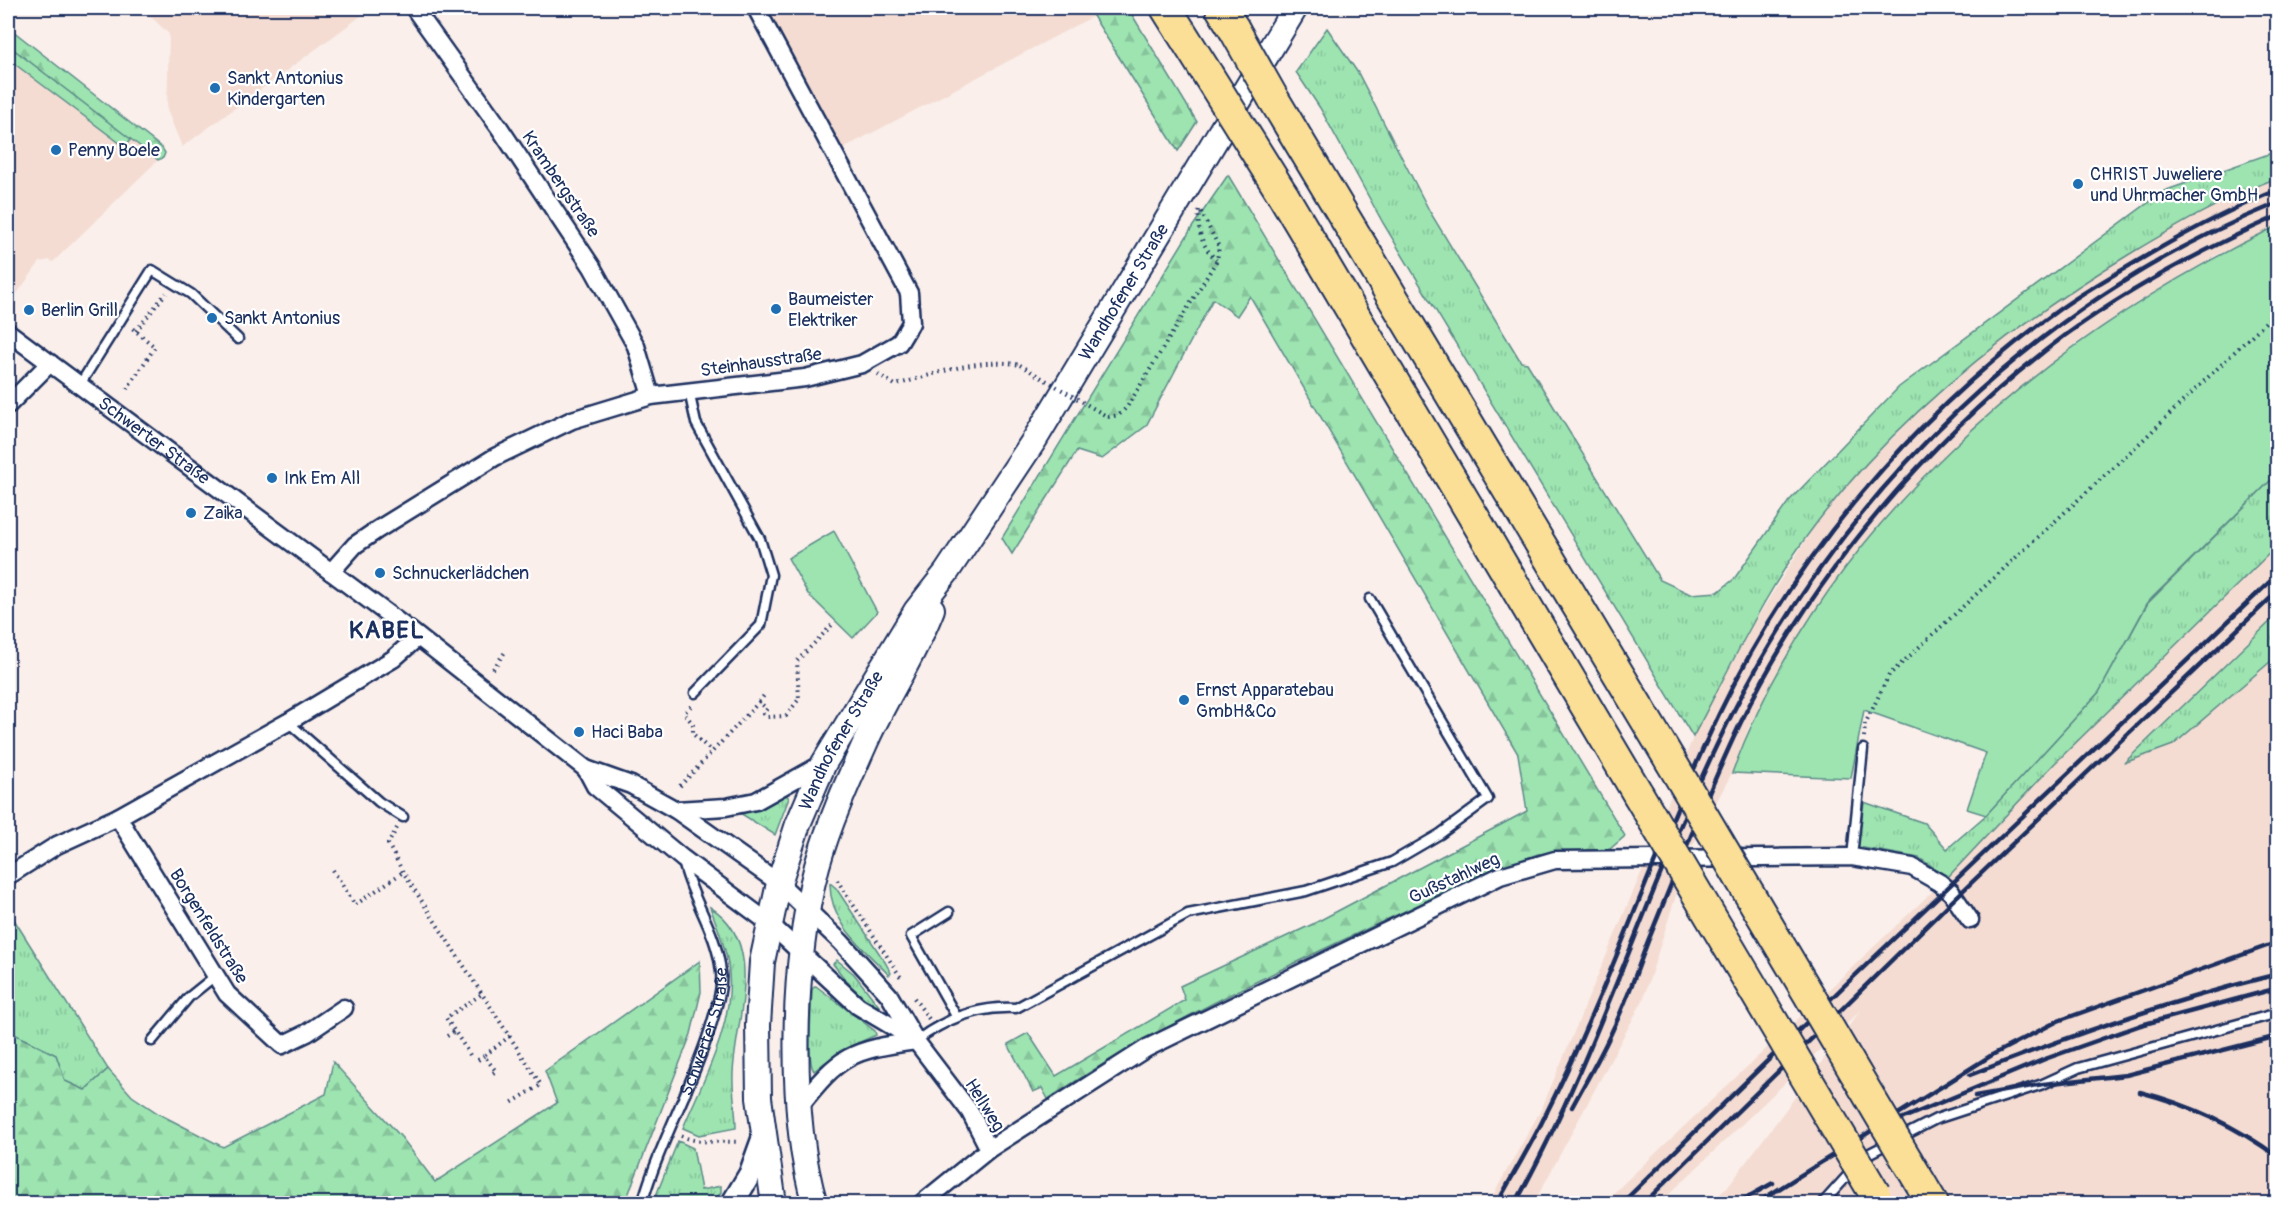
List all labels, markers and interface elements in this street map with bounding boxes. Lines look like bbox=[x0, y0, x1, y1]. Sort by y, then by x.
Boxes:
place label: Sankt Antonius Kindergarten bbox=[227, 67, 343, 111]
marker: Sankt Antonius Kindergarten bbox=[208, 81, 222, 95]
street label: Krambergstraße bbox=[516, 127, 605, 242]
place label: Penny Boele bbox=[68, 139, 160, 162]
marker: Penny Boele bbox=[49, 143, 63, 157]
place label: CHRIST Juweliere und Uhrmacher GmbH bbox=[2090, 163, 2258, 207]
marker: CHRIST Juweliere und Uhrmacher GmbH bbox=[2071, 177, 2085, 191]
street label: Wandhofener Straße bbox=[1074, 219, 1174, 365]
place label: Baumeister Elektriker bbox=[788, 288, 874, 332]
place label: Berlin Grill bbox=[41, 299, 118, 322]
marker: Baumeister Elektriker bbox=[769, 302, 783, 316]
marker: Berlin Grill bbox=[22, 303, 36, 317]
place label: Sankt Antonius bbox=[224, 307, 340, 330]
marker: Sankt Antonius bbox=[205, 311, 219, 325]
street label: Steinhausstraße bbox=[699, 343, 823, 382]
street label: Schwerter Straße bbox=[93, 392, 214, 490]
place label: Ink Em All bbox=[284, 467, 360, 490]
marker: Ink Em All bbox=[265, 471, 279, 485]
place label: Zaika bbox=[203, 502, 243, 525]
marker: Zaika bbox=[184, 506, 198, 520]
place label: Schnuckerlädchen bbox=[392, 562, 529, 585]
marker: Schnuckerlädchen bbox=[373, 566, 387, 580]
district label: KABEL bbox=[349, 616, 425, 645]
street label: Wandhofener Straße bbox=[794, 667, 889, 814]
place label: Ernst Apparatebau GmbH&Co bbox=[1196, 679, 1334, 723]
marker: Ernst Apparatebau GmbH&Co bbox=[1177, 693, 1191, 707]
place label: Haci Baba bbox=[591, 721, 663, 744]
marker: Haci Baba bbox=[572, 725, 586, 739]
street label: Gußstahlweg bbox=[1405, 847, 1503, 909]
street label: Borgenfeldstraße bbox=[164, 865, 253, 988]
street label: Schwerter Straße bbox=[675, 966, 733, 1100]
street label: Hellweg bbox=[959, 1074, 1010, 1136]

